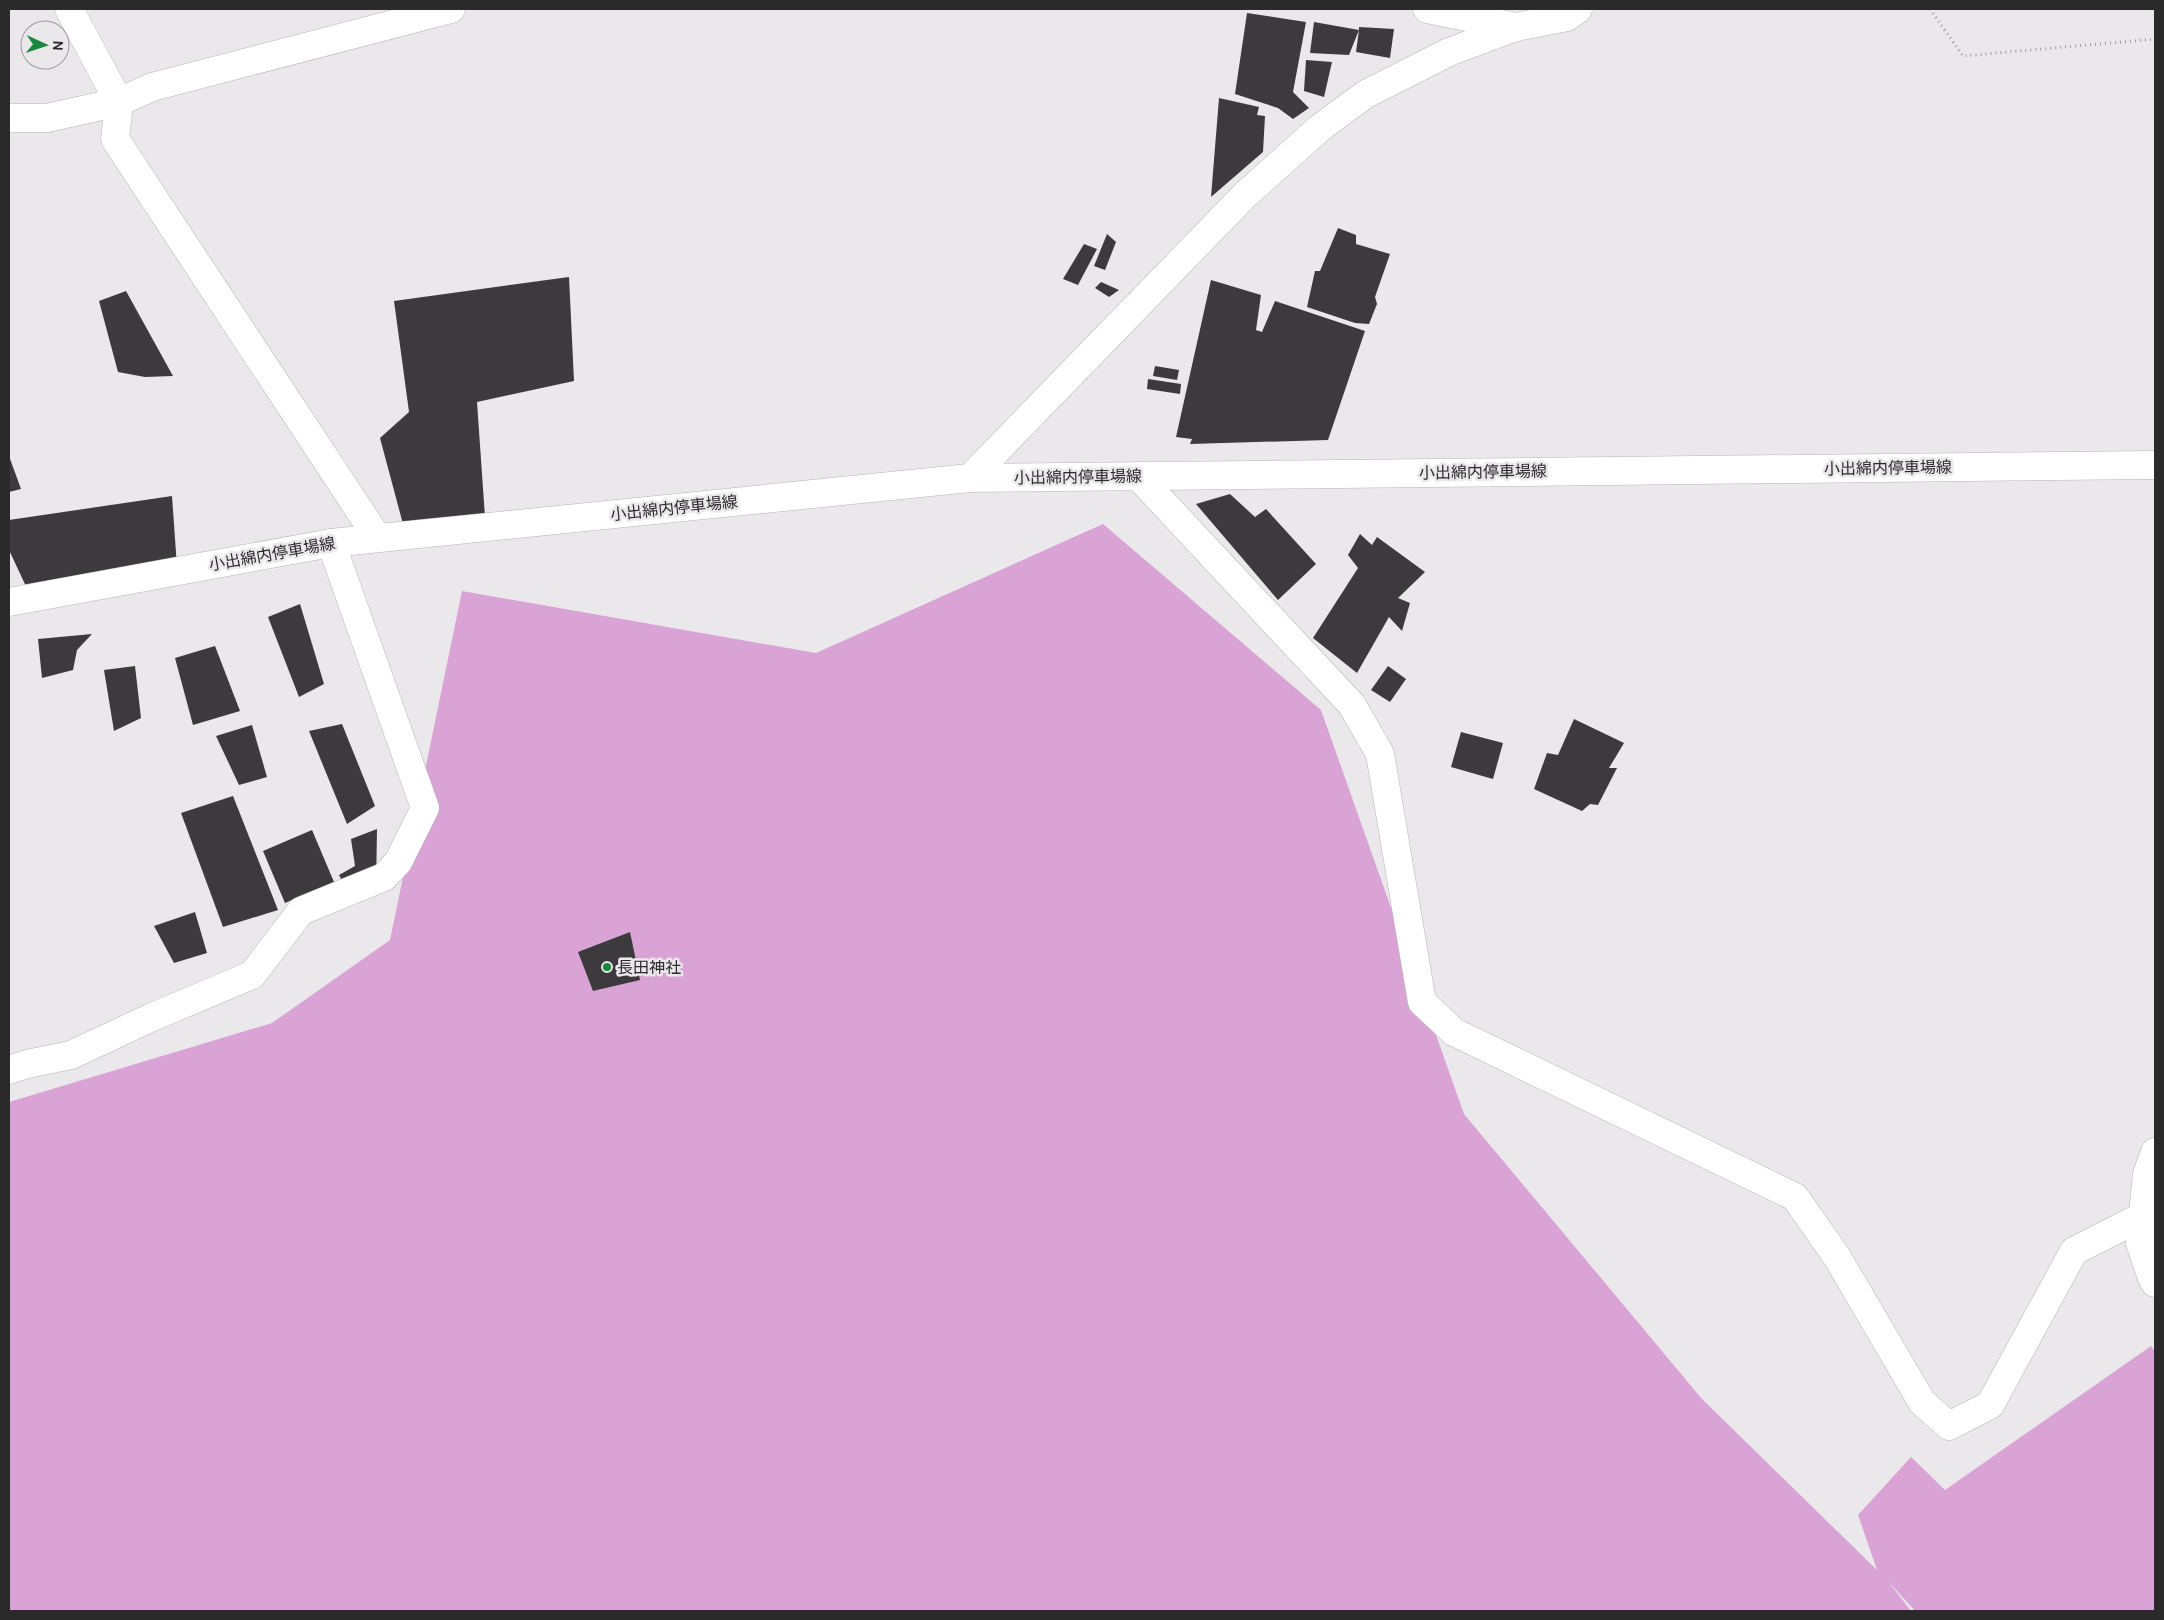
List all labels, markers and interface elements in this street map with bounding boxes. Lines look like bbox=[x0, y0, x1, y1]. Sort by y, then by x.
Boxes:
north arrow bbox=[20, 20, 70, 70]
text: N bbox=[49, 40, 67, 51]
street label: 小出綿内停車場線 bbox=[1824, 457, 1952, 479]
street label: 小出綿内停車場線 bbox=[1419, 461, 1547, 483]
street label: 小出綿内停車場線 bbox=[1014, 466, 1142, 488]
street label: 小出綿内停車場線 bbox=[609, 492, 739, 524]
street label: 小出綿内停車場線 bbox=[207, 534, 337, 574]
place label: 長田神社 bbox=[617, 958, 681, 977]
marker: 長田神社 bbox=[601, 961, 613, 973]

